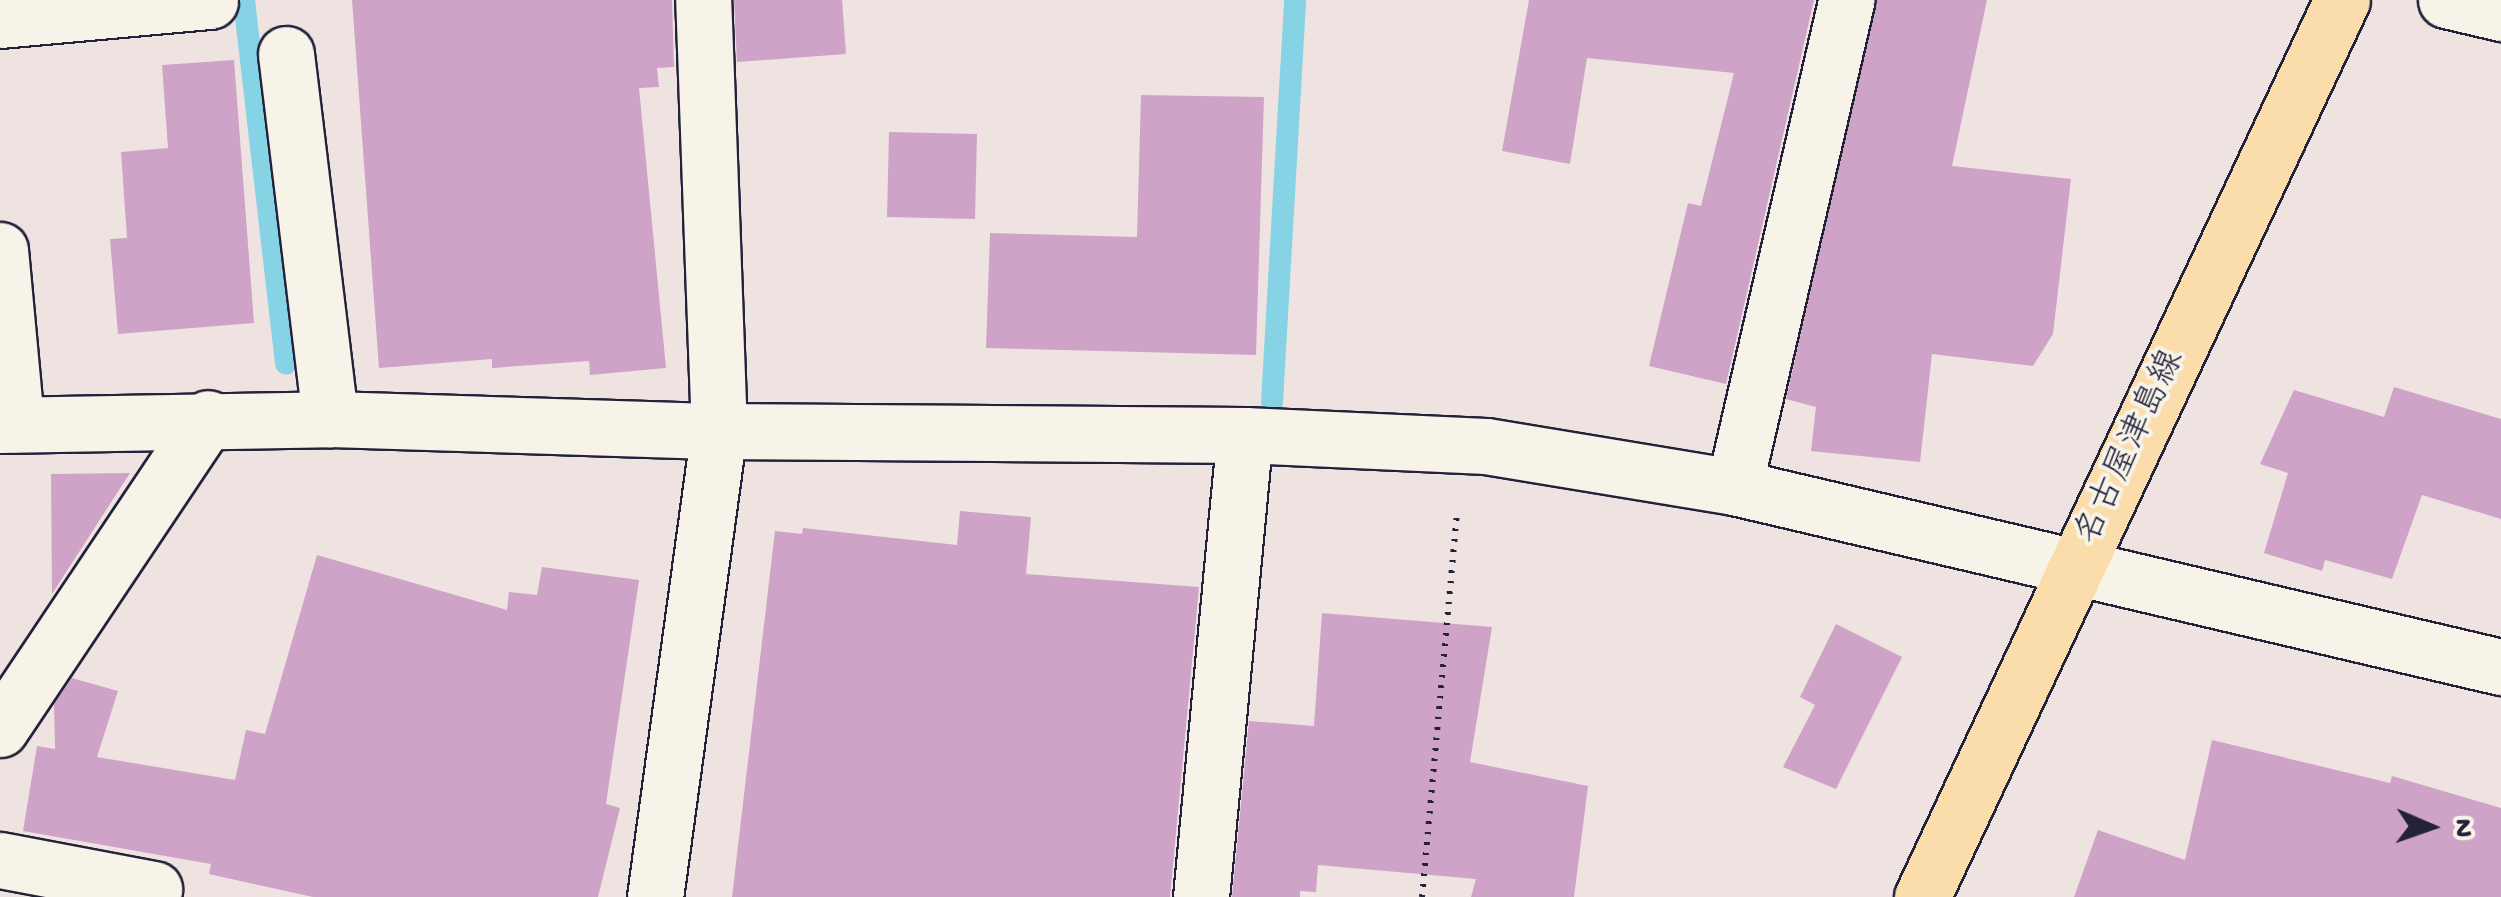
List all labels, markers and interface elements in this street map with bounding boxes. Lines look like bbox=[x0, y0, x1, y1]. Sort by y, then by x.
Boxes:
street label: 名古屋津島線 bbox=[2069, 344, 2195, 552]
north arrow bbox=[2381, 777, 2481, 877]
text: N bbox=[2445, 818, 2478, 838]

